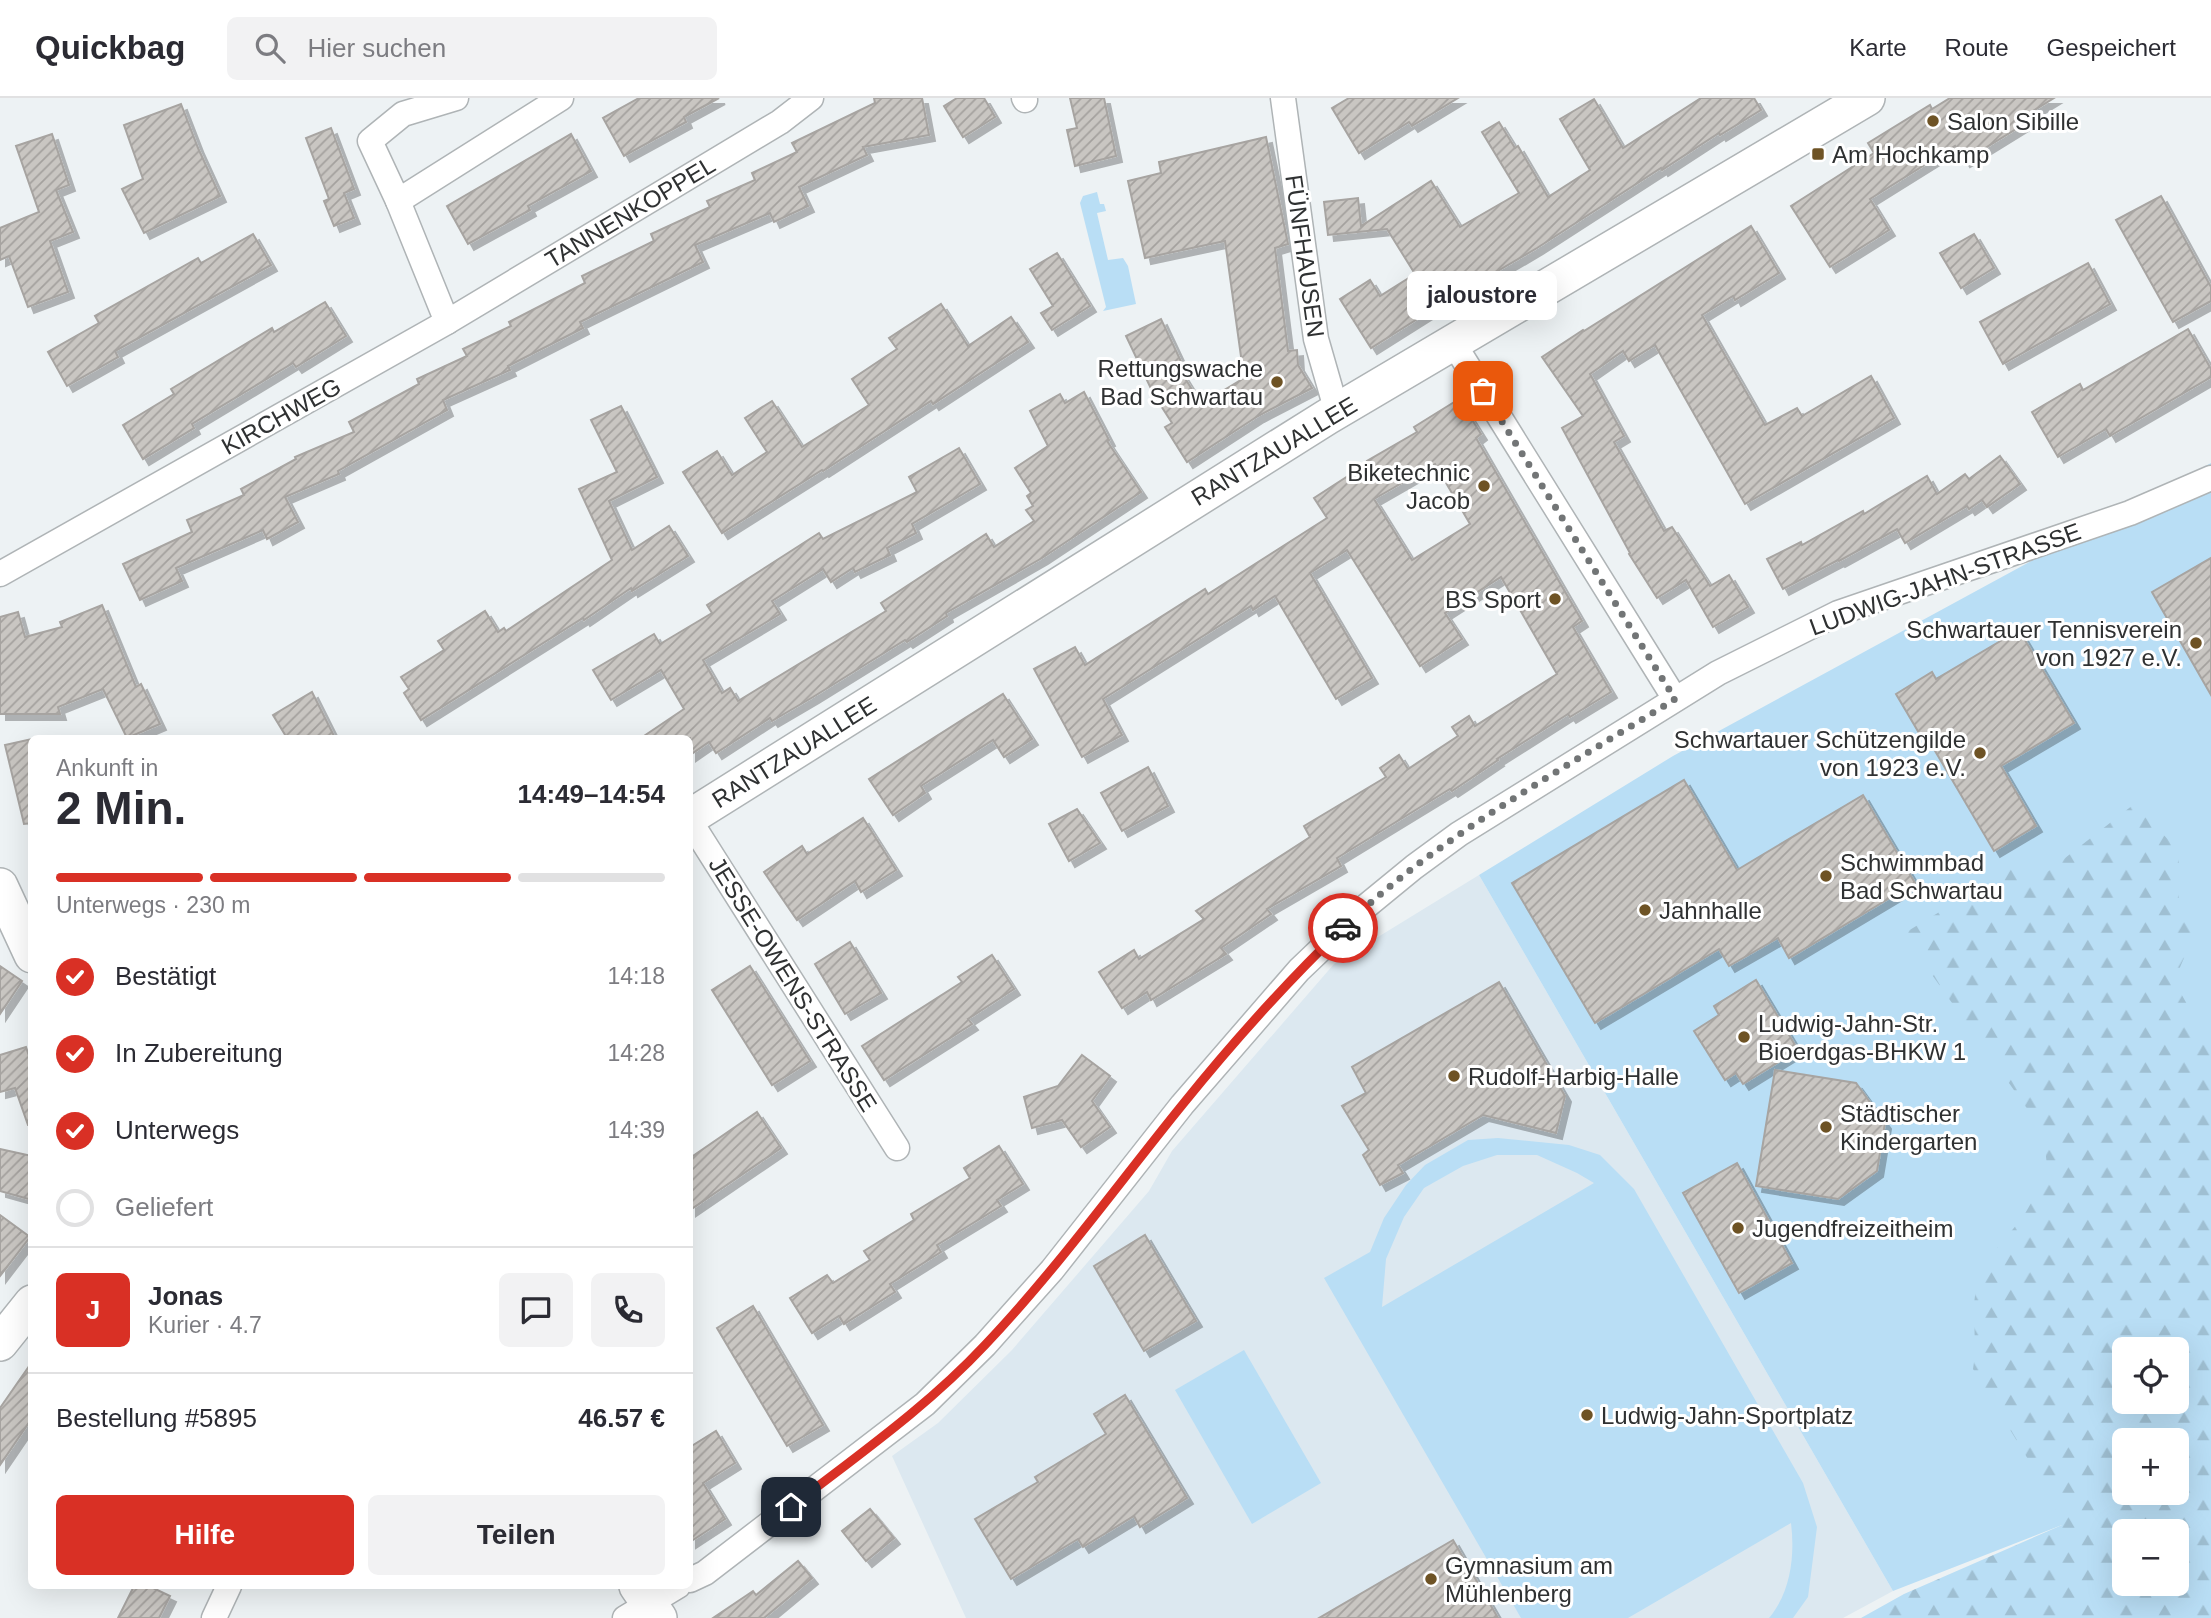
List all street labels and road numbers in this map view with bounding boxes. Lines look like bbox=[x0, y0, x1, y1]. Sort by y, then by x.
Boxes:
street label: TANNENKOPPEL bbox=[540, 151, 720, 273]
street label: FÜNFHAUSEN bbox=[1280, 173, 1330, 339]
street label: KIRCHWEG bbox=[217, 372, 345, 460]
street label: RANTZAUALLEE bbox=[1186, 391, 1362, 511]
street label: LUDWIG-JAHN-STRASSE bbox=[1806, 517, 2084, 641]
street label: RANTZAUALLEE bbox=[707, 691, 881, 813]
street label: JESSE-OWENS-STRASSE bbox=[703, 852, 883, 1116]

